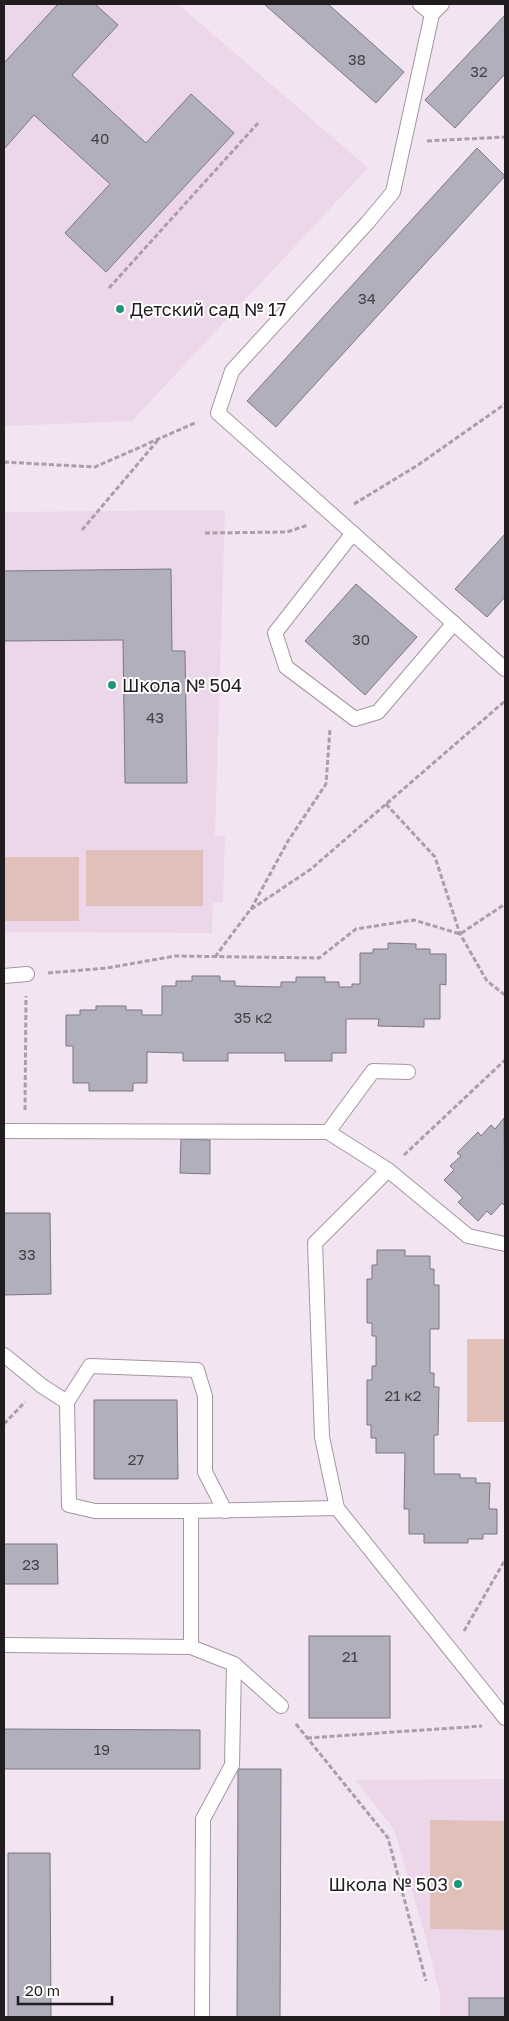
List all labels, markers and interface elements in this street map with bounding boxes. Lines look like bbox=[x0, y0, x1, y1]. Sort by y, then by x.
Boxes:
house number: 38 bbox=[348, 50, 366, 68]
house number: 32 bbox=[470, 62, 488, 80]
house number: 40 bbox=[91, 129, 109, 147]
house number: 34 bbox=[358, 289, 376, 307]
place label: Детский сад № 17 bbox=[130, 298, 286, 320]
marker: Детский сад № 17 bbox=[114, 303, 126, 315]
house number: 30 bbox=[352, 630, 370, 648]
place label: Школа № 504 bbox=[122, 674, 242, 696]
marker: Школа № 504 bbox=[106, 679, 118, 691]
house number: 43 bbox=[146, 708, 164, 726]
house number: 35 к2 bbox=[234, 1008, 272, 1026]
house number: 33 bbox=[18, 1245, 36, 1263]
house number: 21 к2 bbox=[384, 1386, 422, 1404]
house number: 27 bbox=[128, 1450, 144, 1468]
house number: 23 bbox=[22, 1555, 40, 1573]
house number: 21 bbox=[342, 1647, 358, 1665]
house number: 19 bbox=[94, 1740, 110, 1758]
place label: Школа № 503 bbox=[328, 1873, 448, 1895]
marker: Школа № 503 bbox=[452, 1878, 464, 1890]
scale bar bbox=[18, 1974, 111, 2006]
text: 20 m bbox=[25, 1981, 60, 1999]

